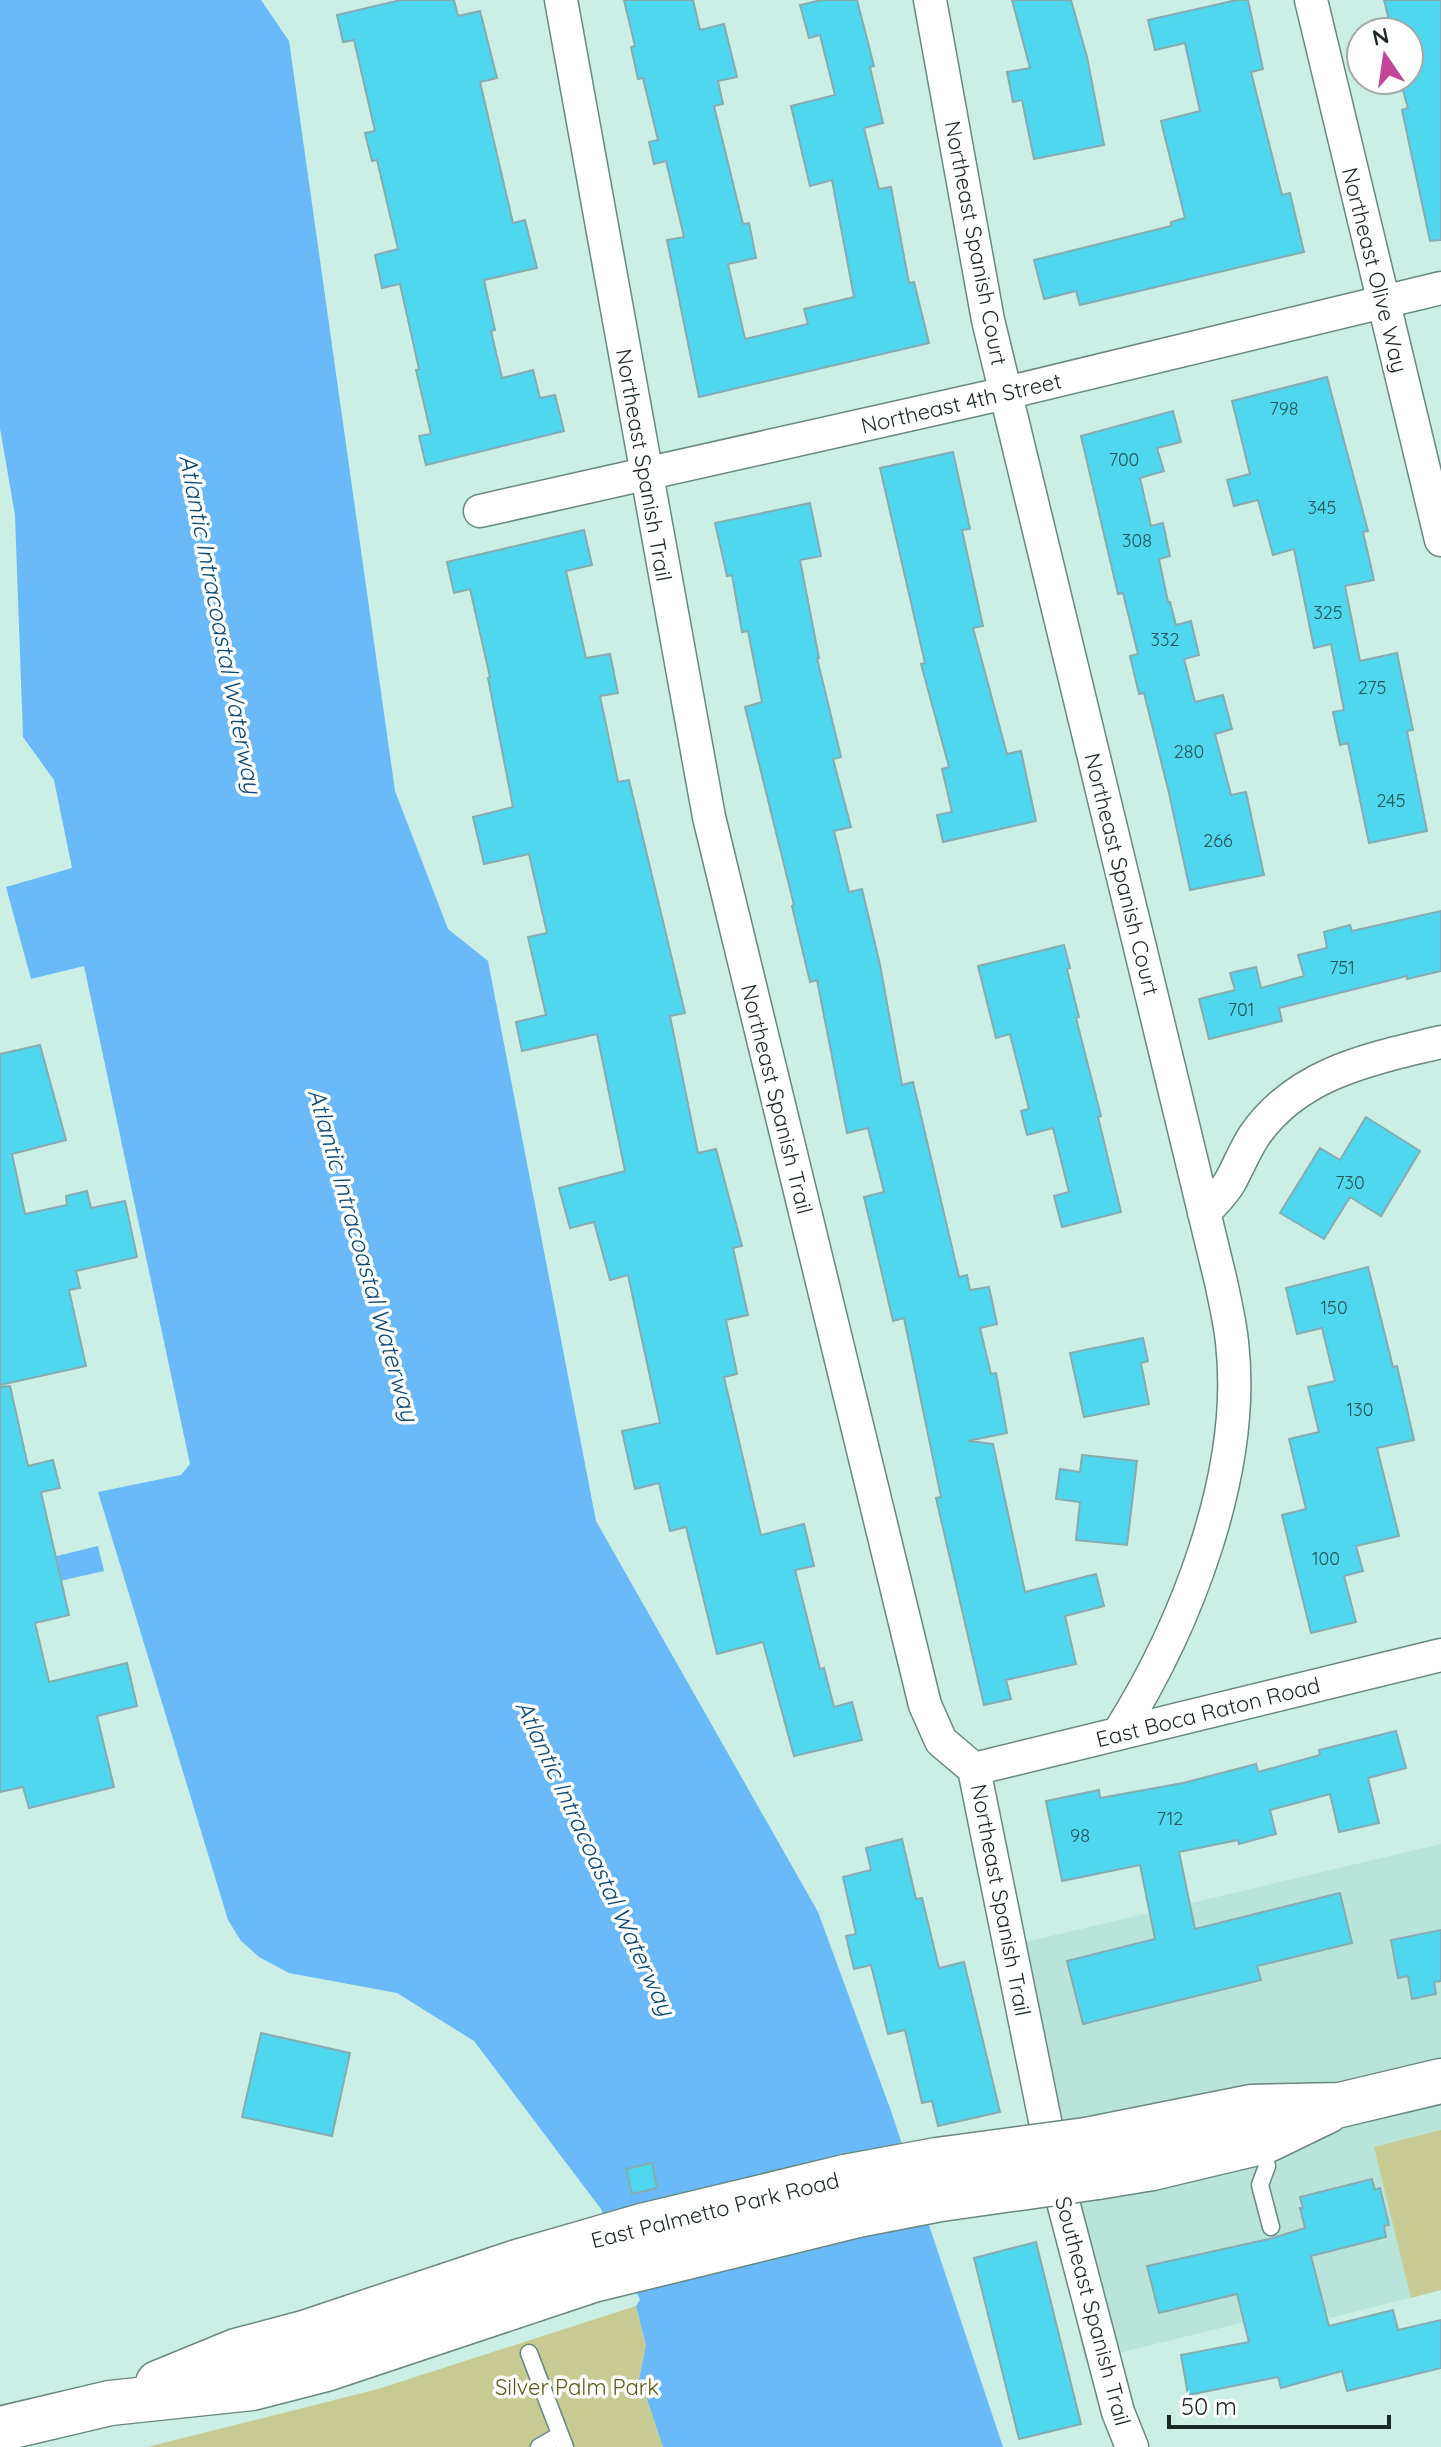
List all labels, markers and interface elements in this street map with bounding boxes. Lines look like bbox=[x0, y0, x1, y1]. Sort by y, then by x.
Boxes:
north arrow bbox=[1345, 16, 1425, 96]
text: N bbox=[1369, 21, 1392, 52]
street label: Northeast Spanish Court bbox=[939, 118, 1013, 368]
street label: Northeast Olive Way bbox=[1336, 164, 1414, 376]
street label: Northeast Spanish Trail bbox=[610, 346, 678, 584]
street label: Northeast 4th Street bbox=[858, 366, 1064, 440]
house number: 798 bbox=[1270, 397, 1299, 420]
house number: 700 bbox=[1109, 448, 1139, 471]
water label: Atlantic Intracoastal Waterway bbox=[173, 452, 269, 797]
house number: 345 bbox=[1308, 496, 1336, 519]
house number: 308 bbox=[1122, 529, 1152, 552]
house number: 325 bbox=[1313, 601, 1343, 624]
house number: 332 bbox=[1151, 628, 1179, 651]
house number: 275 bbox=[1358, 676, 1386, 699]
house number: 280 bbox=[1174, 740, 1204, 763]
street label: Northeast Spanish Court bbox=[1078, 750, 1166, 998]
house number: 245 bbox=[1376, 789, 1406, 812]
house number: 266 bbox=[1203, 829, 1233, 852]
house number: 751 bbox=[1329, 956, 1355, 979]
street label: Northeast Spanish Trail bbox=[735, 981, 819, 1217]
house number: 701 bbox=[1228, 998, 1254, 1021]
water label: Atlantic Intracoastal Waterway bbox=[302, 1085, 426, 1426]
house number: 730 bbox=[1335, 1171, 1365, 1194]
house number: 150 bbox=[1320, 1296, 1348, 1319]
house number: 130 bbox=[1347, 1398, 1373, 1421]
house number: 100 bbox=[1312, 1547, 1340, 1570]
street label: East Boca Raton Road bbox=[1093, 1671, 1323, 1753]
water label: Atlantic Intracoastal Waterway bbox=[509, 1695, 683, 2021]
street label: Northeast Spanish Trail bbox=[965, 1782, 1037, 2018]
house number: 712 bbox=[1157, 1807, 1183, 1830]
house number: 98 bbox=[1070, 1824, 1090, 1847]
street label: East Palmetto Park Road bbox=[588, 2166, 842, 2254]
street label: Southeast Spanish Trail bbox=[1049, 2193, 1137, 2429]
park label: Silver Palm Park bbox=[495, 2373, 659, 2401]
scale bar bbox=[1169, 2379, 1389, 2429]
text: 50 m bbox=[1181, 2391, 1237, 2421]

